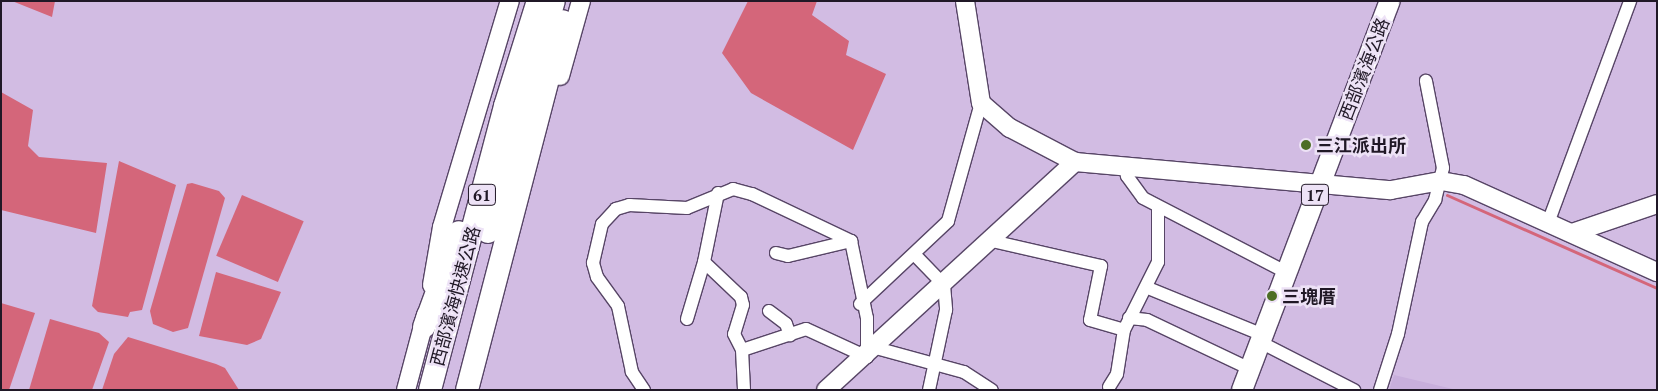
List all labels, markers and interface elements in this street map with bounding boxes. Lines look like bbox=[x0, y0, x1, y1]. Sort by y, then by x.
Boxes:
street label: 西部濱海公路 bbox=[1335, 15, 1393, 123]
place label: 三江派出所 bbox=[1316, 134, 1406, 156]
marker: 三江派出所 bbox=[1300, 139, 1312, 151]
road number: 61 bbox=[467, 182, 497, 208]
road number: 17 bbox=[1300, 182, 1330, 208]
street label: 西部濱海快速公路 bbox=[426, 224, 484, 368]
place label: 三塊厝 bbox=[1282, 285, 1336, 307]
marker: 三塊厝 bbox=[1266, 290, 1278, 302]

